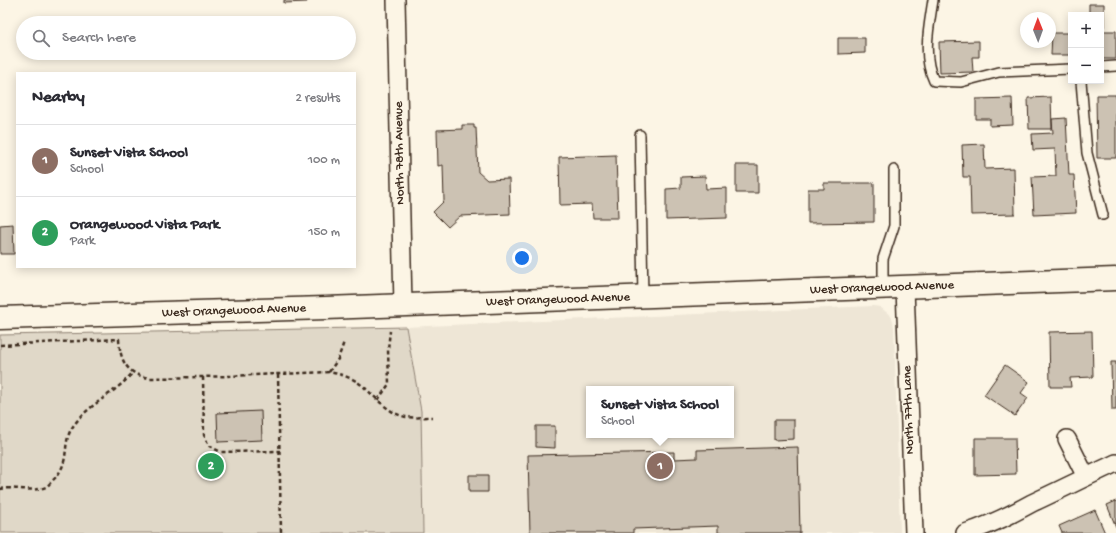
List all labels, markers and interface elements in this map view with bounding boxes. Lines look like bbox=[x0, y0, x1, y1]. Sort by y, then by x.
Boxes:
north arrow bbox=[1020, 12, 1056, 48]
map controls bbox=[1068, 12, 1104, 84]
button: + bbox=[1068, 12, 1104, 48]
search box bbox=[16, 16, 356, 60]
icon: search bbox=[30, 27, 52, 49]
text: Search here bbox=[62, 29, 136, 47]
button: − bbox=[1068, 48, 1104, 84]
text: Nearby bbox=[32, 88, 85, 108]
text: 2 results bbox=[295, 91, 340, 106]
street label: North 78th Avenue bbox=[392, 101, 408, 205]
text: Sunset Vista School bbox=[70, 144, 188, 162]
text: 1 bbox=[42, 153, 48, 168]
text: 100 m bbox=[308, 153, 340, 168]
text: School bbox=[70, 162, 104, 177]
text: Orangewood Vista Park bbox=[70, 216, 219, 234]
text: 2 bbox=[42, 225, 48, 240]
text: 150 m bbox=[308, 225, 340, 240]
text: Park bbox=[70, 234, 95, 249]
your location bbox=[512, 248, 532, 268]
street label: West Orangewood Avenue bbox=[810, 278, 955, 298]
street label: West Orangewood Avenue bbox=[486, 290, 631, 310]
street label: West Orangewood Avenue bbox=[162, 301, 307, 321]
street label: North 77th Lane bbox=[900, 365, 918, 455]
popup bbox=[586, 386, 734, 438]
text: Sunset Vista School bbox=[601, 396, 719, 414]
text: School bbox=[601, 414, 635, 429]
pin: 2 bbox=[198, 451, 224, 481]
pin: 1 bbox=[647, 451, 673, 481]

